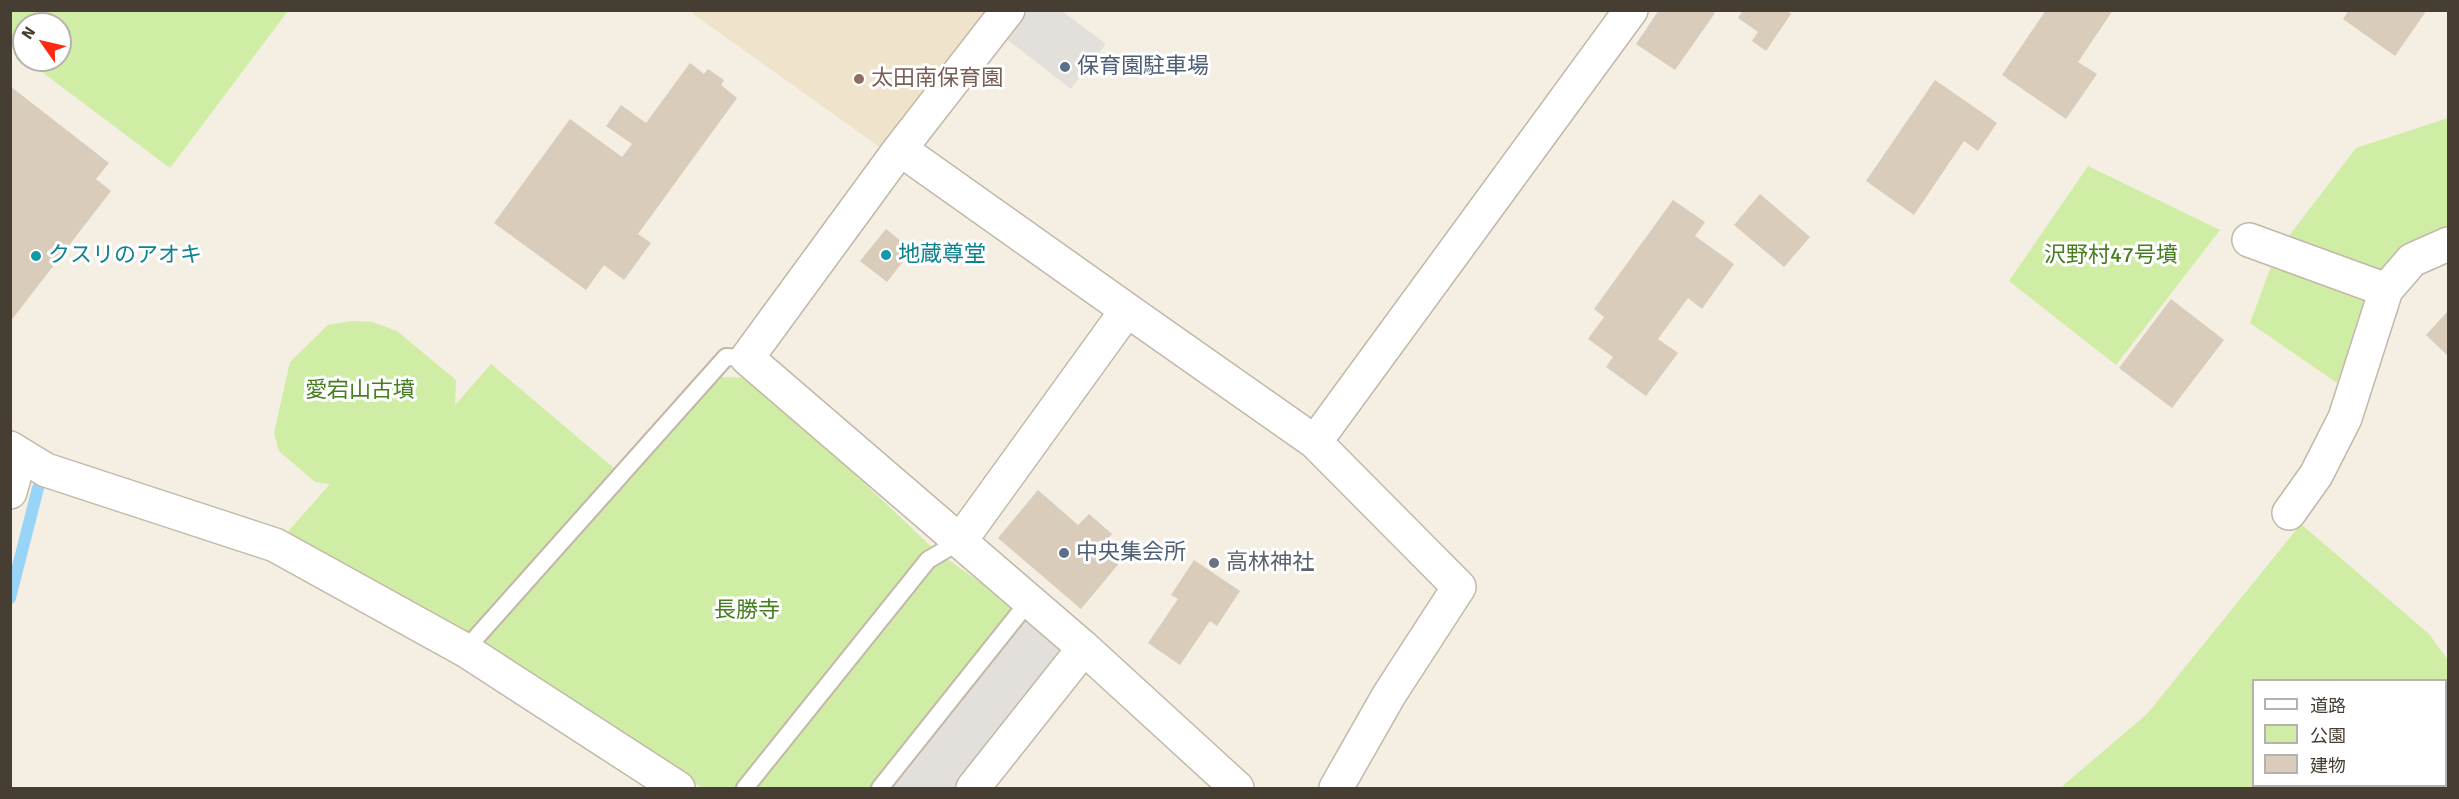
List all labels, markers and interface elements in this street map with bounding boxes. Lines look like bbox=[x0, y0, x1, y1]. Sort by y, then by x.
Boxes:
north arrow bbox=[12, 12, 72, 72]
text: N bbox=[17, 23, 40, 43]
place label: 保育園駐車場 bbox=[1077, 54, 1209, 80]
marker: 保育園駐車場 bbox=[1058, 60, 1072, 74]
place label: 太田南保育園 bbox=[871, 66, 1003, 92]
marker: 太田南保育園 bbox=[852, 72, 866, 86]
place label: 地蔵尊堂 bbox=[898, 242, 986, 268]
place label: クスリのアオキ bbox=[48, 243, 202, 269]
park label: 沢野村47号墳 bbox=[2044, 243, 2178, 269]
marker: 地蔵尊堂 bbox=[879, 248, 893, 262]
marker: クスリのアオキ bbox=[29, 249, 43, 263]
park label: 愛宕山古墳 bbox=[305, 378, 415, 404]
place label: 中央集会所 bbox=[1076, 540, 1186, 566]
marker: 中央集会所 bbox=[1057, 546, 1071, 560]
place label: 高林神社 bbox=[1226, 550, 1314, 576]
marker: 高林神社 bbox=[1207, 556, 1221, 570]
park label: 長勝寺 bbox=[714, 598, 780, 624]
legend bbox=[2252, 679, 2447, 787]
text: 道路 bbox=[2310, 695, 2346, 717]
text: 公園 bbox=[2310, 725, 2346, 747]
text: 建物 bbox=[2310, 755, 2346, 777]

